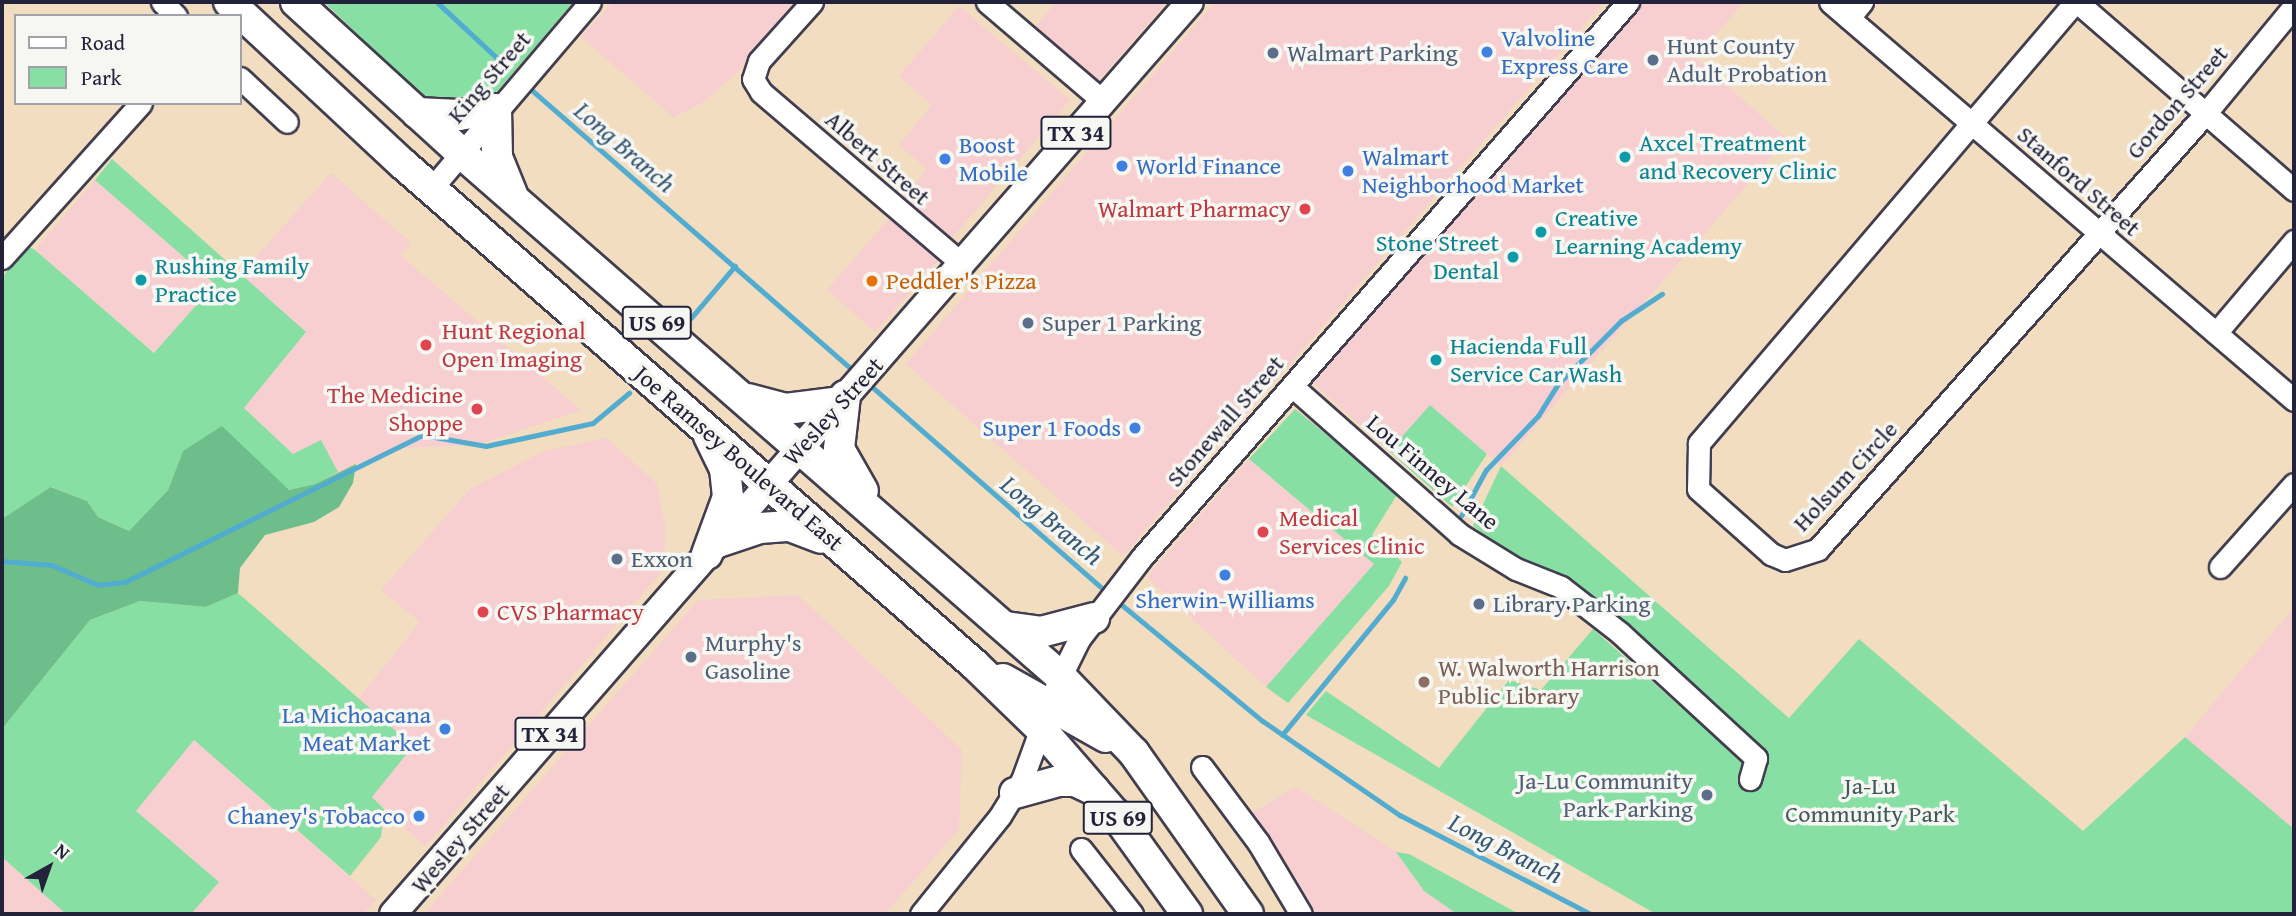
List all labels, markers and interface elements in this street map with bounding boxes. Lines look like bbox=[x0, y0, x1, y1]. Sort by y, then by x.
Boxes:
legend bbox=[14, 14, 242, 105]
place label: Valvoline Express Care bbox=[1501, 24, 1629, 80]
street label: King Street bbox=[441, 25, 537, 129]
text: Road bbox=[81, 27, 125, 58]
place label: Hunt County Adult Probation bbox=[1667, 32, 1827, 88]
place label: Walmart Parking bbox=[1287, 39, 1458, 67]
street label: Gordon Street bbox=[2120, 40, 2234, 164]
marker: Valvoline Express Care bbox=[1479, 44, 1495, 60]
marker: Walmart Parking bbox=[1265, 45, 1281, 61]
marker: Hunt County Adult Probation bbox=[1645, 52, 1661, 68]
text: Park bbox=[81, 62, 122, 93]
water label: Long Branch bbox=[568, 95, 682, 199]
street label: Albert Street bbox=[820, 105, 936, 211]
road number: TX 34 bbox=[1039, 114, 1113, 152]
street label: Stanford Street bbox=[2012, 120, 2146, 242]
place label: Axcel Treatment and Recovery Clinic bbox=[1639, 129, 1837, 185]
place label: Boost Mobile bbox=[959, 131, 1028, 187]
place label: Walmart Neighborhood Market bbox=[1362, 143, 1584, 199]
marker: Axcel Treatment and Recovery Clinic bbox=[1617, 149, 1633, 165]
marker: Boost Mobile bbox=[937, 151, 953, 167]
place label: World Finance bbox=[1136, 152, 1281, 180]
marker: World Finance bbox=[1114, 158, 1130, 174]
marker: Walmart Neighborhood Market bbox=[1340, 163, 1356, 179]
place label: Walmart Pharmacy bbox=[1098, 195, 1291, 223]
marker: Walmart Pharmacy bbox=[1297, 201, 1313, 217]
place label: Creative Learning Academy bbox=[1555, 204, 1742, 260]
marker: Creative Learning Academy bbox=[1533, 224, 1549, 240]
place label: Stone Street Dental bbox=[1376, 229, 1499, 285]
marker: Stone Street Dental bbox=[1505, 249, 1521, 265]
place label: Rushing Family Practice bbox=[155, 252, 309, 308]
place label: Peddler's Pizza bbox=[886, 267, 1037, 295]
marker: Rushing Family Practice bbox=[133, 272, 149, 288]
marker: Peddler's Pizza bbox=[864, 273, 880, 289]
road number: US 69 bbox=[620, 304, 694, 342]
place label: Super 1 Parking bbox=[1042, 309, 1201, 337]
marker: Super 1 Parking bbox=[1020, 315, 1036, 331]
place label: Hunt Regional Open Imaging bbox=[442, 317, 586, 373]
place label: Hacienda Full Service Car Wash bbox=[1450, 332, 1622, 388]
marker: Hunt Regional Open Imaging bbox=[416, 335, 436, 355]
street label: Stonewall Street bbox=[1160, 349, 1290, 493]
street label: Wesley Street bbox=[777, 351, 889, 471]
marker: Hacienda Full Service Car Wash bbox=[1428, 352, 1444, 368]
street label: Joe Ramsey Boulevard East bbox=[628, 359, 850, 557]
place label: The Medicine Shoppe bbox=[327, 381, 463, 437]
marker: The Medicine Shoppe bbox=[469, 401, 485, 417]
street label: Lou Finney Lane bbox=[1361, 408, 1505, 536]
place label: Super 1 Foods bbox=[982, 414, 1121, 442]
street label: Holsum Circle bbox=[1787, 415, 1903, 537]
marker: Super 1 Foods bbox=[1127, 420, 1143, 436]
water label: Long Branch bbox=[995, 468, 1109, 572]
place label: Medical Services Clinic bbox=[1279, 504, 1425, 560]
marker: Medical Services Clinic bbox=[1253, 522, 1273, 542]
place label: Exxon bbox=[631, 545, 693, 573]
marker: Exxon bbox=[609, 551, 625, 567]
marker: Sherwin-Williams bbox=[1217, 567, 1233, 583]
place label: Sherwin-Williams bbox=[1135, 586, 1315, 614]
place label: Library Parking bbox=[1493, 590, 1650, 618]
marker: Library Parking bbox=[1471, 596, 1487, 612]
place label: CVS Pharmacy bbox=[497, 598, 644, 626]
marker: CVS Pharmacy bbox=[475, 604, 491, 620]
place label: Murphy's Gasoline bbox=[705, 629, 802, 685]
marker: Murphy's Gasoline bbox=[683, 649, 699, 665]
place label: W. Walworth Harrison Public Library bbox=[1438, 654, 1660, 710]
marker: W. Walworth Harrison Public Library bbox=[1416, 674, 1432, 690]
place label: La Michoacana Meat Market bbox=[282, 701, 431, 757]
road number: TX 34 bbox=[513, 714, 587, 754]
marker: La Michoacana Meat Market bbox=[437, 721, 453, 737]
place label: Ja-Lu Community Park Parking bbox=[1518, 767, 1693, 823]
park label: Ja-Lu Community Park bbox=[1785, 772, 1955, 828]
street label: Wesley Street bbox=[404, 777, 516, 899]
marker: Ja-Lu Community Park Parking bbox=[1699, 787, 1715, 803]
road number: US 69 bbox=[1081, 798, 1155, 838]
place label: Chaney's Tobacco bbox=[227, 802, 405, 830]
water label: Long Branch bbox=[1444, 806, 1568, 890]
marker: Chaney's Tobacco bbox=[411, 808, 427, 824]
north arrow bbox=[14, 832, 84, 902]
text: N bbox=[49, 836, 76, 866]

